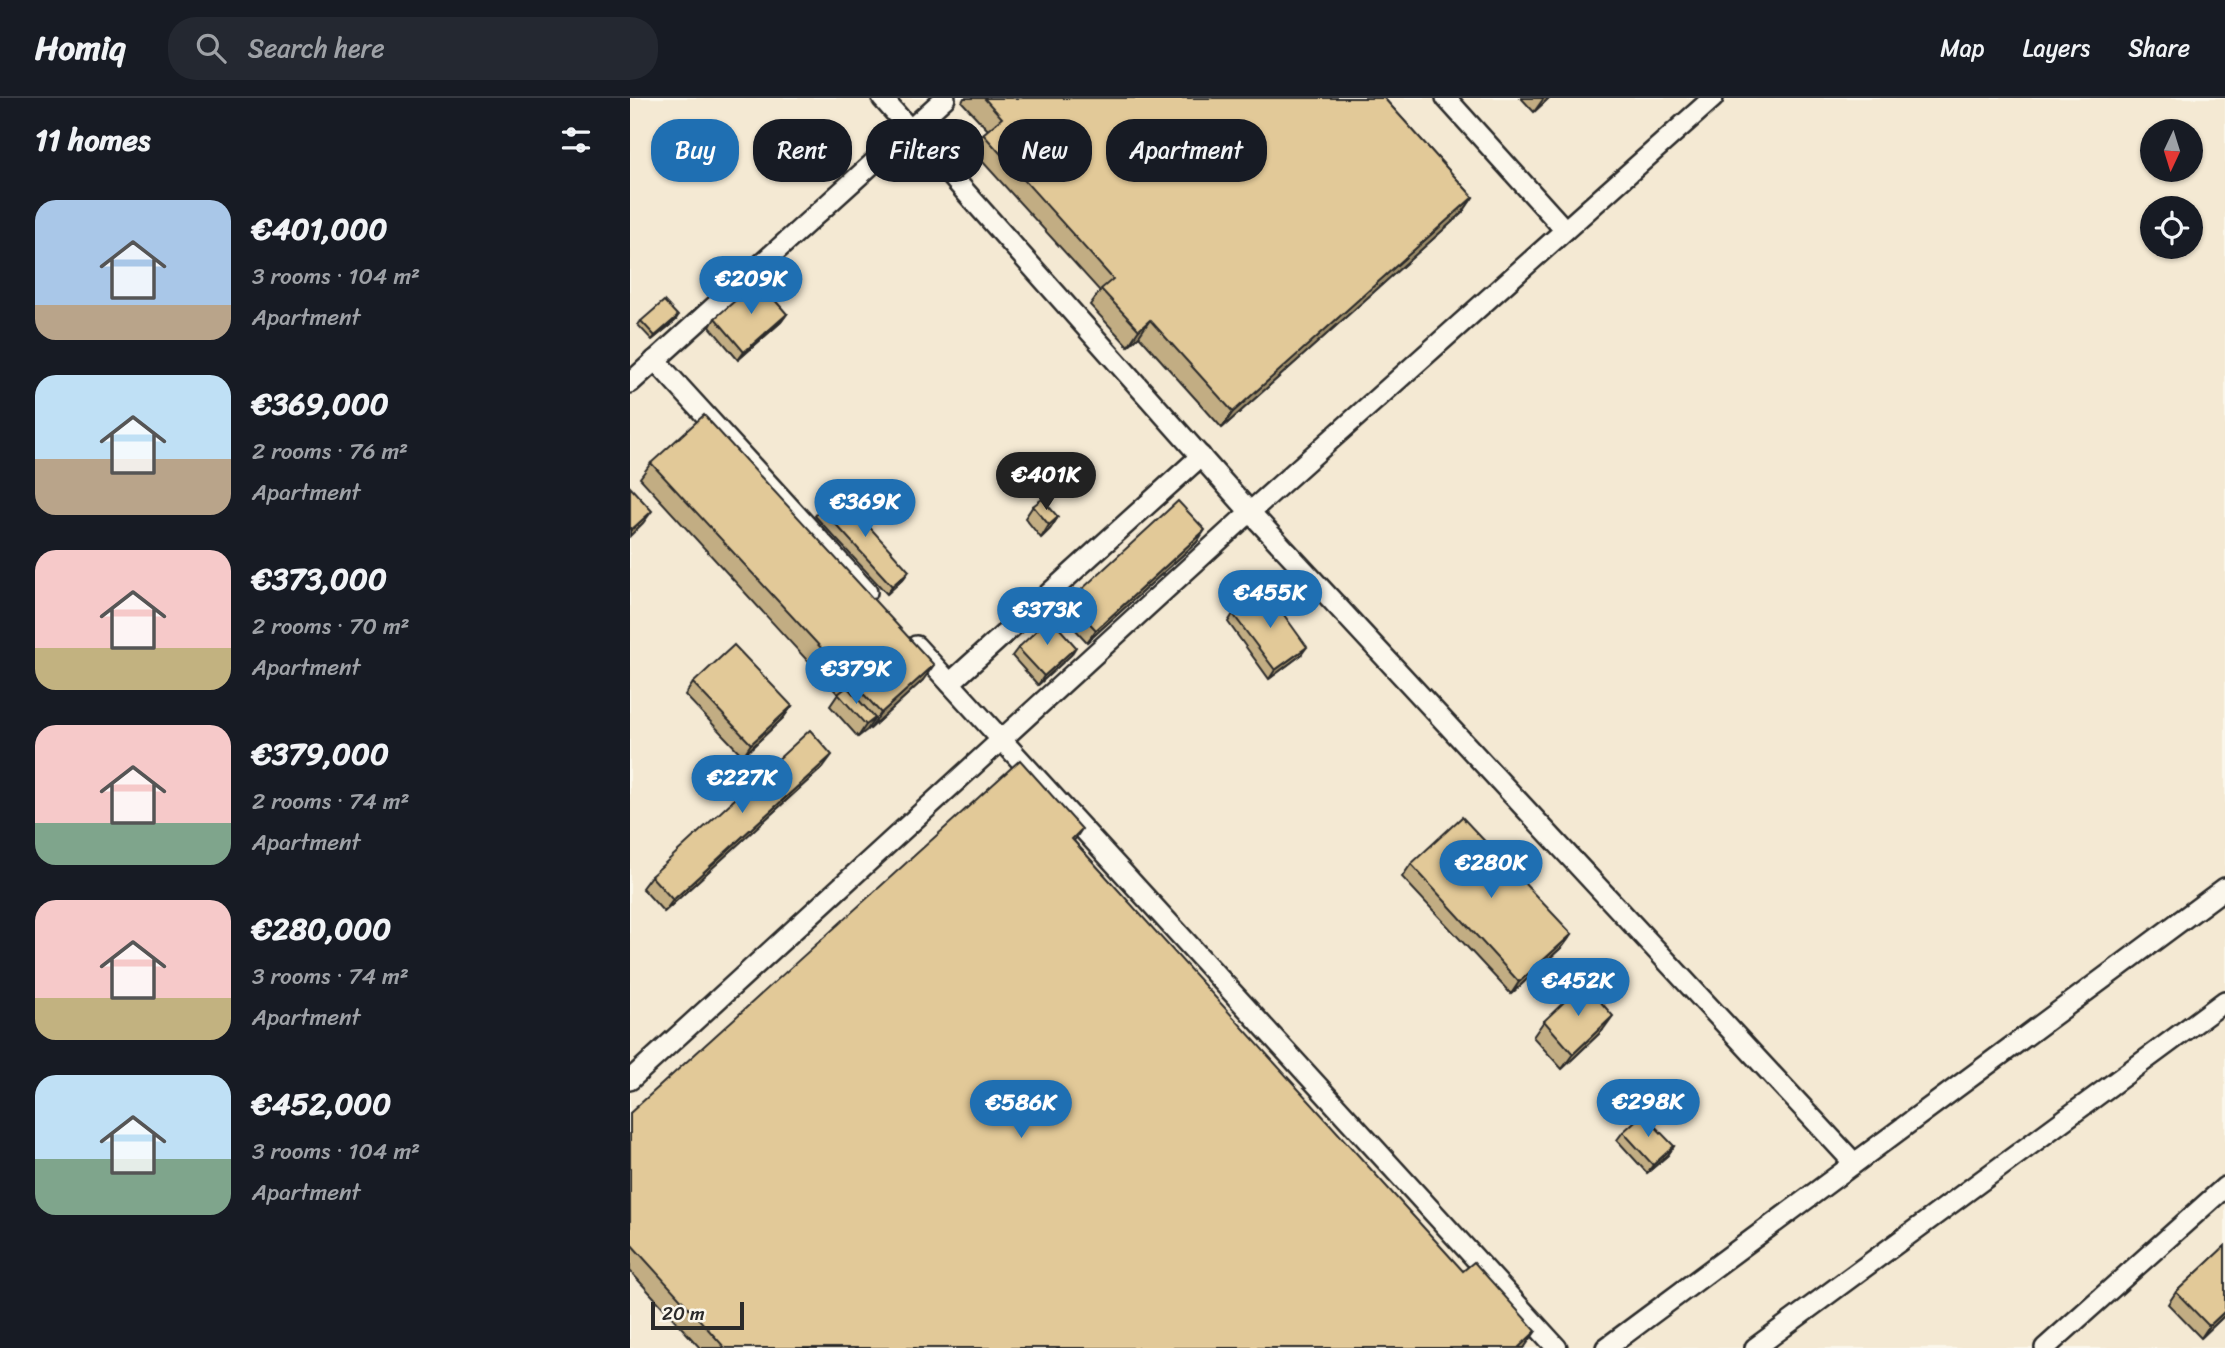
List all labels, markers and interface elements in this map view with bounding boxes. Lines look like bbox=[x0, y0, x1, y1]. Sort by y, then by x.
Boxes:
search box bbox=[168, 17, 658, 80]
text: Homiq bbox=[35, 19, 126, 77]
text: Search here bbox=[248, 25, 385, 71]
text: Map bbox=[1940, 27, 1985, 69]
text: Layers bbox=[2023, 27, 2090, 69]
text: Share bbox=[2128, 27, 2190, 69]
icon: search bbox=[192, 29, 230, 67]
text: 11 homes bbox=[35, 113, 150, 167]
chip: Buy bbox=[651, 119, 739, 182]
chip: Rent bbox=[753, 119, 852, 182]
chip: Filters bbox=[866, 119, 984, 182]
chip: New bbox=[998, 119, 1092, 182]
chip: Apartment bbox=[1106, 119, 1267, 182]
north arrow bbox=[2140, 119, 2203, 182]
map controls bbox=[2140, 119, 2203, 259]
icon: filters bbox=[557, 121, 595, 159]
button: locate bbox=[2140, 196, 2203, 259]
text: €401,000 bbox=[252, 202, 387, 256]
icon: home bbox=[91, 228, 175, 312]
text: 3 rooms · 104 m² bbox=[252, 256, 420, 297]
pin: €209K bbox=[702, 256, 800, 316]
text: €209K bbox=[715, 258, 787, 299]
text: Apartment bbox=[252, 297, 361, 338]
text: €369,000 bbox=[252, 377, 389, 431]
icon: home bbox=[91, 403, 175, 487]
text: 2 rooms · 76 m² bbox=[252, 431, 408, 472]
pin: €401K bbox=[997, 452, 1095, 512]
text: €401K bbox=[1012, 454, 1080, 495]
text: Apartment bbox=[252, 472, 361, 513]
pin: €369K bbox=[816, 480, 914, 539]
text: €369K bbox=[830, 481, 900, 522]
text: €373,000 bbox=[252, 552, 387, 606]
pin: €455K bbox=[1221, 570, 1319, 630]
text: €455K bbox=[1234, 572, 1306, 613]
icon: home bbox=[91, 578, 175, 662]
pin: €373K bbox=[998, 588, 1096, 647]
text: €373K bbox=[1013, 589, 1081, 630]
text: 2 rooms · 70 m² bbox=[252, 606, 410, 647]
pin: €379K bbox=[807, 646, 905, 706]
text: Apartment bbox=[252, 647, 361, 688]
text: €379K bbox=[821, 648, 891, 689]
text: €379,000 bbox=[252, 727, 389, 781]
icon: home bbox=[91, 753, 175, 837]
pin: €227K bbox=[693, 756, 791, 815]
text: €227K bbox=[708, 757, 776, 798]
text: 2 rooms · 74 m² bbox=[252, 781, 409, 822]
text: Apartment bbox=[252, 822, 361, 863]
pin: €280K bbox=[1442, 840, 1540, 900]
text: €280K bbox=[1456, 842, 1526, 883]
text: €280,000 bbox=[252, 902, 391, 956]
icon: home bbox=[91, 928, 175, 1012]
text: 3 rooms · 74 m² bbox=[252, 956, 409, 997]
pin: €452K bbox=[1529, 958, 1627, 1018]
text: €452K bbox=[1543, 960, 1613, 1001]
text: Apartment bbox=[252, 997, 361, 1038]
text: €452,000 bbox=[252, 1077, 391, 1131]
pin: €586K bbox=[972, 1080, 1070, 1140]
pin: €298K bbox=[1599, 1080, 1697, 1139]
text: €298K bbox=[1613, 1081, 1683, 1122]
text: €586K bbox=[986, 1082, 1056, 1123]
icon: home bbox=[91, 1103, 175, 1187]
text: 3 rooms · 104 m² bbox=[252, 1131, 420, 1172]
text: Apartment bbox=[252, 1172, 361, 1213]
text: 20 m bbox=[662, 1297, 705, 1330]
scale bar bbox=[651, 1299, 744, 1331]

